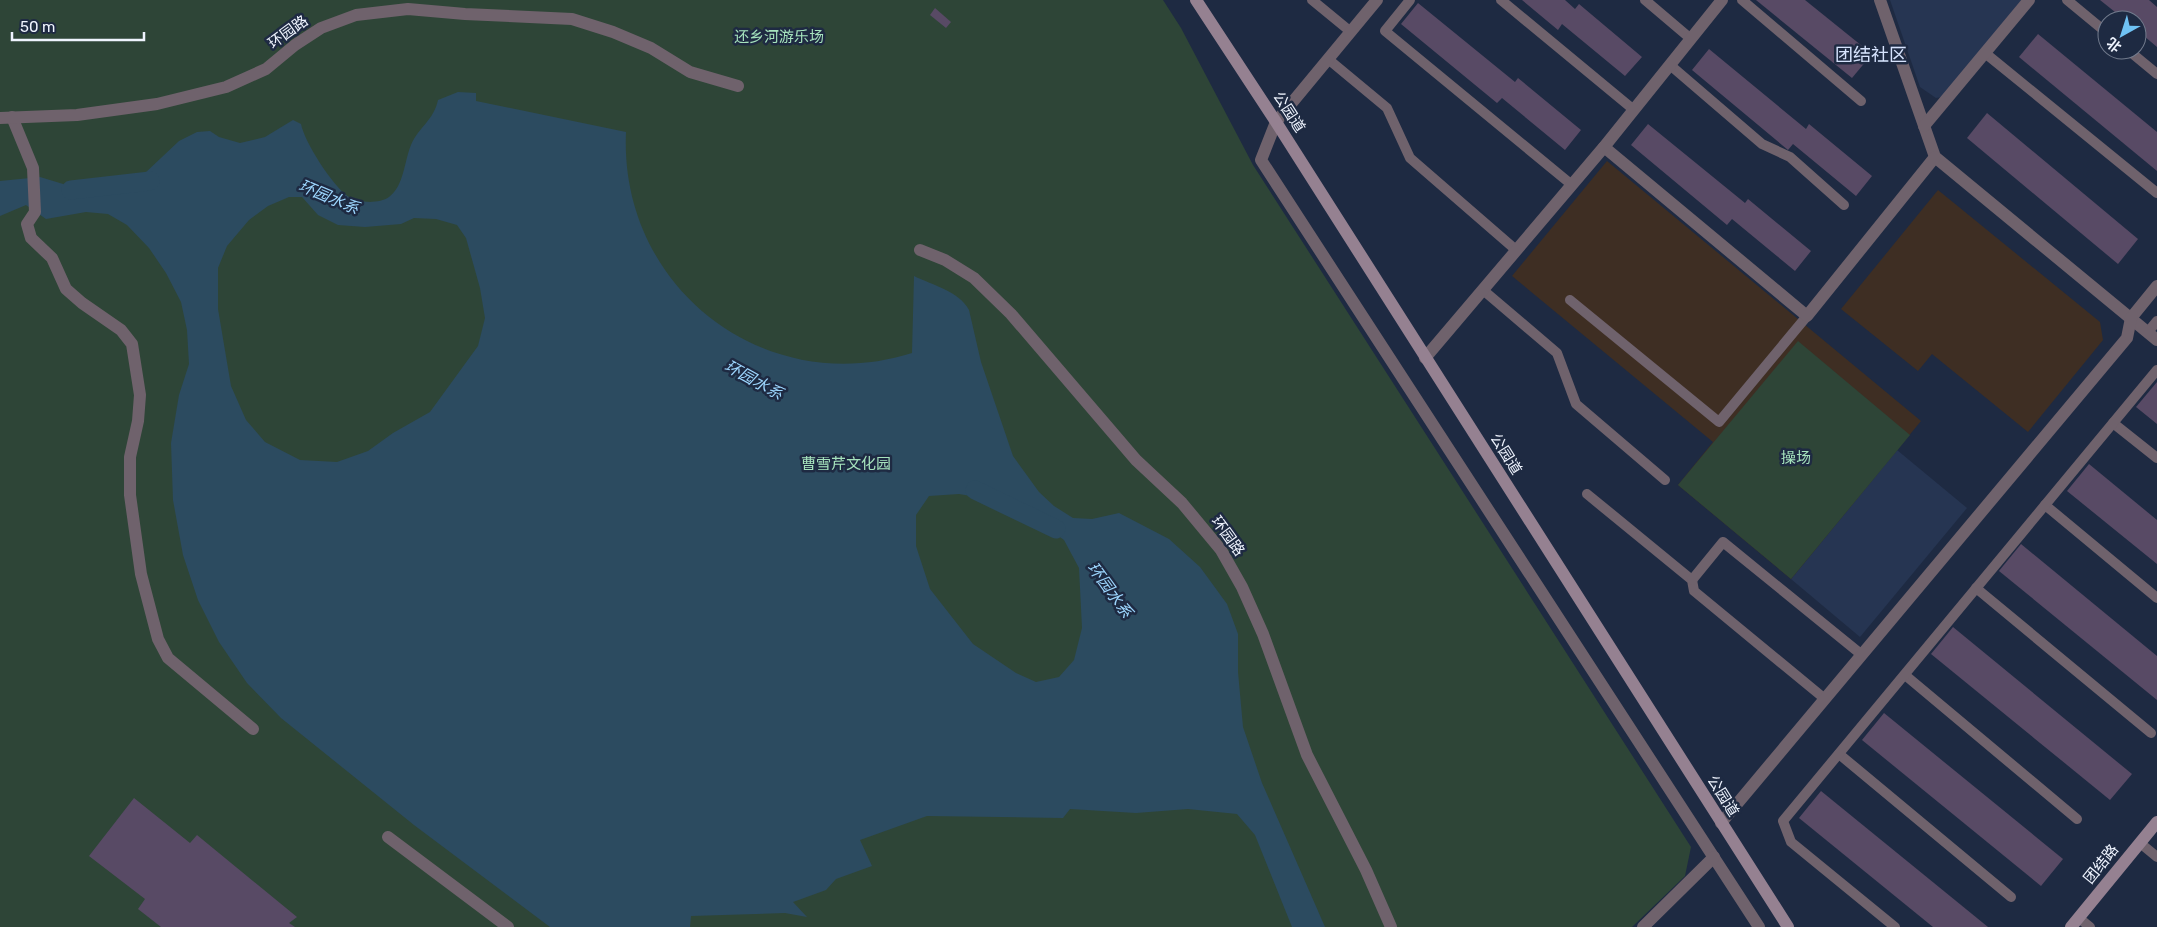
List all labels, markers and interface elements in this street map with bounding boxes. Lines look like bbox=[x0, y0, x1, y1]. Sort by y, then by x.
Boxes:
scale bar bbox=[12, 10, 145, 42]
north arrow bbox=[2097, 10, 2147, 60]
street label: 环园路 bbox=[265, 11, 311, 53]
text: 50 m bbox=[20, 18, 55, 36]
park label: 还乡河游乐场 bbox=[734, 28, 824, 46]
text: 北 bbox=[2103, 34, 2125, 56]
district label: 团结社区 bbox=[1835, 44, 1907, 66]
street label: 公园道 bbox=[1269, 88, 1309, 136]
water label: 环园水系 bbox=[296, 176, 363, 219]
water label: 环园水系 bbox=[721, 356, 787, 404]
street label: 公园道 bbox=[1486, 430, 1526, 478]
park label: 操场 bbox=[1781, 449, 1811, 467]
park label: 曹雪芹文化园 bbox=[801, 455, 891, 473]
street label: 环园路 bbox=[1207, 513, 1249, 559]
water label: 环园水系 bbox=[1084, 559, 1137, 622]
street label: 公园道 bbox=[1703, 772, 1743, 820]
street label: 团结路 bbox=[2080, 841, 2122, 887]

